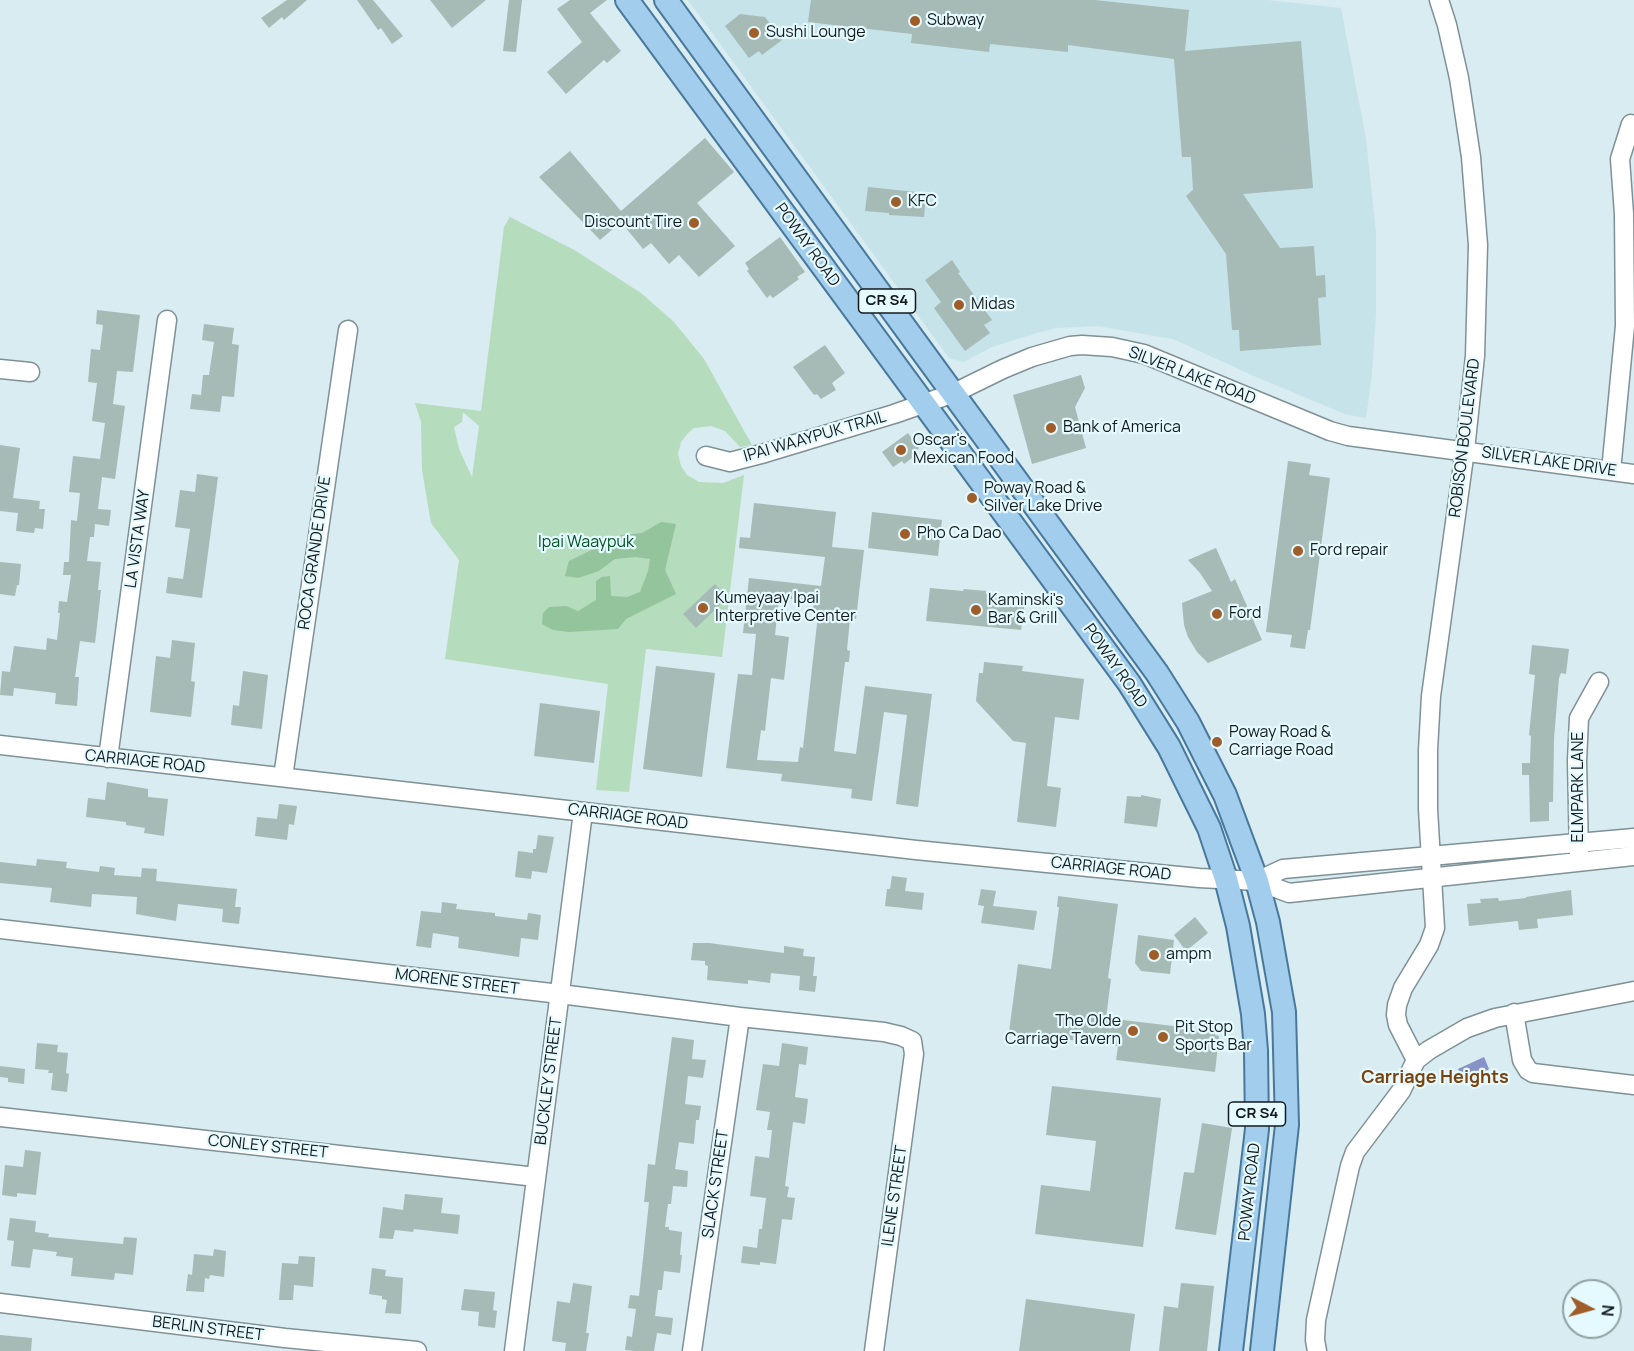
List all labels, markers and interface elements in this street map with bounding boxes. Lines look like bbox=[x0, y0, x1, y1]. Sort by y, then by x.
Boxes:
place label: Subway bbox=[927, 11, 984, 31]
marker: Subway bbox=[908, 14, 922, 28]
place label: Sushi Lounge bbox=[766, 23, 866, 43]
marker: Sushi Lounge bbox=[747, 26, 761, 40]
place label: KFC bbox=[908, 192, 937, 212]
marker: KFC bbox=[889, 195, 903, 209]
street label: POWAY ROAD bbox=[770, 200, 844, 290]
place label: Discount Tire bbox=[584, 213, 682, 233]
marker: Discount Tire bbox=[687, 216, 701, 230]
road number: CR S4 bbox=[858, 289, 916, 313]
place label: Midas bbox=[971, 295, 1015, 315]
marker: Midas bbox=[952, 298, 966, 312]
street label: SILVER LAKE ROAD bbox=[1126, 343, 1258, 409]
street label: ROBISON BOULEVARD bbox=[1446, 357, 1484, 519]
street label: IPAI WAAYPUK TRAIL bbox=[741, 407, 889, 467]
place label: Bank of America bbox=[1063, 418, 1181, 438]
marker: Bank of America bbox=[1044, 421, 1058, 435]
place label: Oscar's Mexican Food bbox=[913, 431, 1014, 469]
marker: Oscar's Mexican Food bbox=[894, 443, 908, 457]
street label: SILVER LAKE DRIVE bbox=[1480, 443, 1618, 481]
street label: ROCA GRANDE DRIVE bbox=[295, 475, 335, 631]
place label: Poway Road & Silver Lake Drive bbox=[984, 479, 1102, 517]
street label: LA VISTA WAY bbox=[122, 489, 154, 589]
marker: Poway Road & Silver Lake Drive bbox=[965, 491, 979, 505]
place label: Pho Ca Dao bbox=[917, 524, 1001, 544]
marker: Pho Ca Dao bbox=[898, 527, 912, 541]
park label: Ipai Waaypuk bbox=[538, 533, 634, 553]
place label: Ford repair bbox=[1310, 541, 1388, 561]
marker: Ford repair bbox=[1291, 544, 1305, 558]
place label: Kumeyaay Ipai Interpretive Center bbox=[715, 589, 856, 627]
place label: Kaminski's Bar & Grill bbox=[988, 591, 1063, 629]
marker: Kumeyaay Ipai Interpretive Center bbox=[696, 601, 710, 615]
marker: Kaminski's Bar & Grill bbox=[969, 603, 983, 617]
place label: Ford bbox=[1229, 604, 1261, 624]
marker: Ford bbox=[1210, 607, 1224, 621]
street label: POWAY ROAD bbox=[1079, 620, 1151, 712]
place label: Poway Road & Carriage Road bbox=[1229, 723, 1333, 761]
street label: ELMPARK LANE bbox=[1569, 732, 1589, 842]
marker: Poway Road & Carriage Road bbox=[1210, 735, 1224, 749]
street label: CARRIAGE ROAD bbox=[84, 746, 206, 778]
street label: CARRIAGE ROAD bbox=[567, 800, 689, 834]
street label: CARRIAGE ROAD bbox=[1050, 853, 1172, 885]
place label: ampm bbox=[1166, 945, 1211, 965]
marker: ampm bbox=[1147, 948, 1161, 962]
street label: MORENE STREET bbox=[394, 965, 520, 999]
place label: The Olde Carriage Tavern bbox=[1005, 1012, 1121, 1050]
street label: BUCKLEY STREET bbox=[532, 1016, 566, 1146]
place label: Pit Stop Sports Bar bbox=[1175, 1018, 1252, 1056]
marker: The Olde Carriage Tavern bbox=[1126, 1024, 1140, 1038]
marker: Pit Stop Sports Bar bbox=[1156, 1030, 1170, 1044]
district label: Carriage Heights bbox=[1361, 1067, 1509, 1089]
road number: CR S4 bbox=[1228, 1102, 1286, 1126]
street label: SLACK STREET bbox=[699, 1129, 733, 1239]
street label: CONLEY STREET bbox=[207, 1131, 329, 1163]
street label: POWAY ROAD bbox=[1235, 1142, 1265, 1242]
street label: ILENE STREET bbox=[878, 1144, 912, 1248]
north arrow bbox=[1562, 1279, 1622, 1339]
text: N bbox=[1596, 1304, 1619, 1318]
street label: BERLIN STREET bbox=[151, 1313, 265, 1345]

